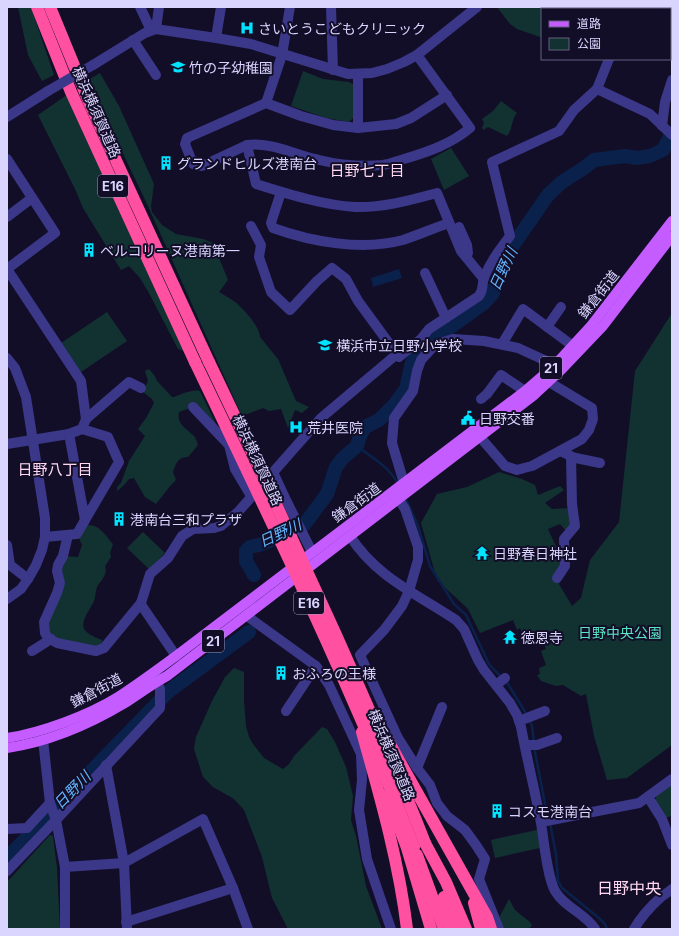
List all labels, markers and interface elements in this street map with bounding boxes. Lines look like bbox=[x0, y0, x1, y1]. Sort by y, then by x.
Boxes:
legend bbox=[541, 8, 671, 60]
text: 道路 bbox=[577, 16, 601, 31]
hospital icon: さいとうこどもクリニック bbox=[239, 20, 255, 36]
place label: さいとうこどもクリニック bbox=[258, 20, 426, 37]
text: 公園 bbox=[577, 36, 601, 51]
school or university icon: 竹の子幼稚園 bbox=[170, 59, 186, 75]
place label: 竹の子幼稚園 bbox=[189, 59, 273, 76]
street label: 横浜横須賀道路 bbox=[69, 64, 125, 160]
building icon: グランドヒルズ港南台 bbox=[158, 155, 174, 171]
place label: グランドヒルズ港南台 bbox=[177, 155, 317, 172]
district label: 日野七丁目 bbox=[329, 161, 405, 180]
road number: E16 bbox=[98, 175, 128, 197]
building icon: ベルコリーヌ港南第一 bbox=[81, 242, 97, 258]
place label: ベルコリーヌ港南第一 bbox=[100, 242, 240, 259]
water label: 日野川 bbox=[485, 243, 522, 293]
street label: 鎌倉街道 bbox=[574, 267, 622, 321]
school or university icon: 横浜市立日野小学校 bbox=[317, 337, 333, 353]
place label: 横浜市立日野小学校 bbox=[336, 337, 462, 354]
road number: 21 bbox=[540, 357, 562, 379]
public building icon: 日野交番 bbox=[460, 410, 476, 426]
place label: 日野交番 bbox=[479, 410, 535, 427]
street label: 横浜横須賀道路 bbox=[230, 412, 286, 508]
hospital icon: 荒井医院 bbox=[288, 419, 304, 435]
place label: 荒井医院 bbox=[307, 419, 363, 436]
district label: 日野八丁目 bbox=[17, 460, 93, 479]
street label: 鎌倉街道 bbox=[328, 479, 384, 525]
building icon: 港南台三和プラザ bbox=[111, 511, 127, 527]
place label: 港南台三和プラザ bbox=[130, 511, 242, 528]
water label: 日野川 bbox=[256, 514, 306, 551]
temple icon: 日野春日神社 bbox=[474, 545, 490, 561]
place label: 日野春日神社 bbox=[493, 545, 577, 562]
road number: E16 bbox=[294, 592, 324, 614]
park label: 日野中央公園 bbox=[578, 624, 662, 641]
temple icon: 徳恩寺 bbox=[502, 629, 518, 645]
place label: 徳恩寺 bbox=[521, 629, 563, 646]
road number: 21 bbox=[202, 630, 224, 652]
building icon: おふろの王様 bbox=[273, 665, 289, 681]
place label: おふろの王様 bbox=[292, 665, 376, 682]
street label: 鎌倉街道 bbox=[67, 669, 125, 711]
street label: 横浜横須賀道路 bbox=[365, 707, 419, 803]
water label: 日野川 bbox=[50, 766, 96, 813]
building icon: コスモ港南台 bbox=[489, 803, 505, 819]
place label: コスモ港南台 bbox=[508, 803, 592, 820]
district label: 日野中央 bbox=[597, 878, 661, 898]

